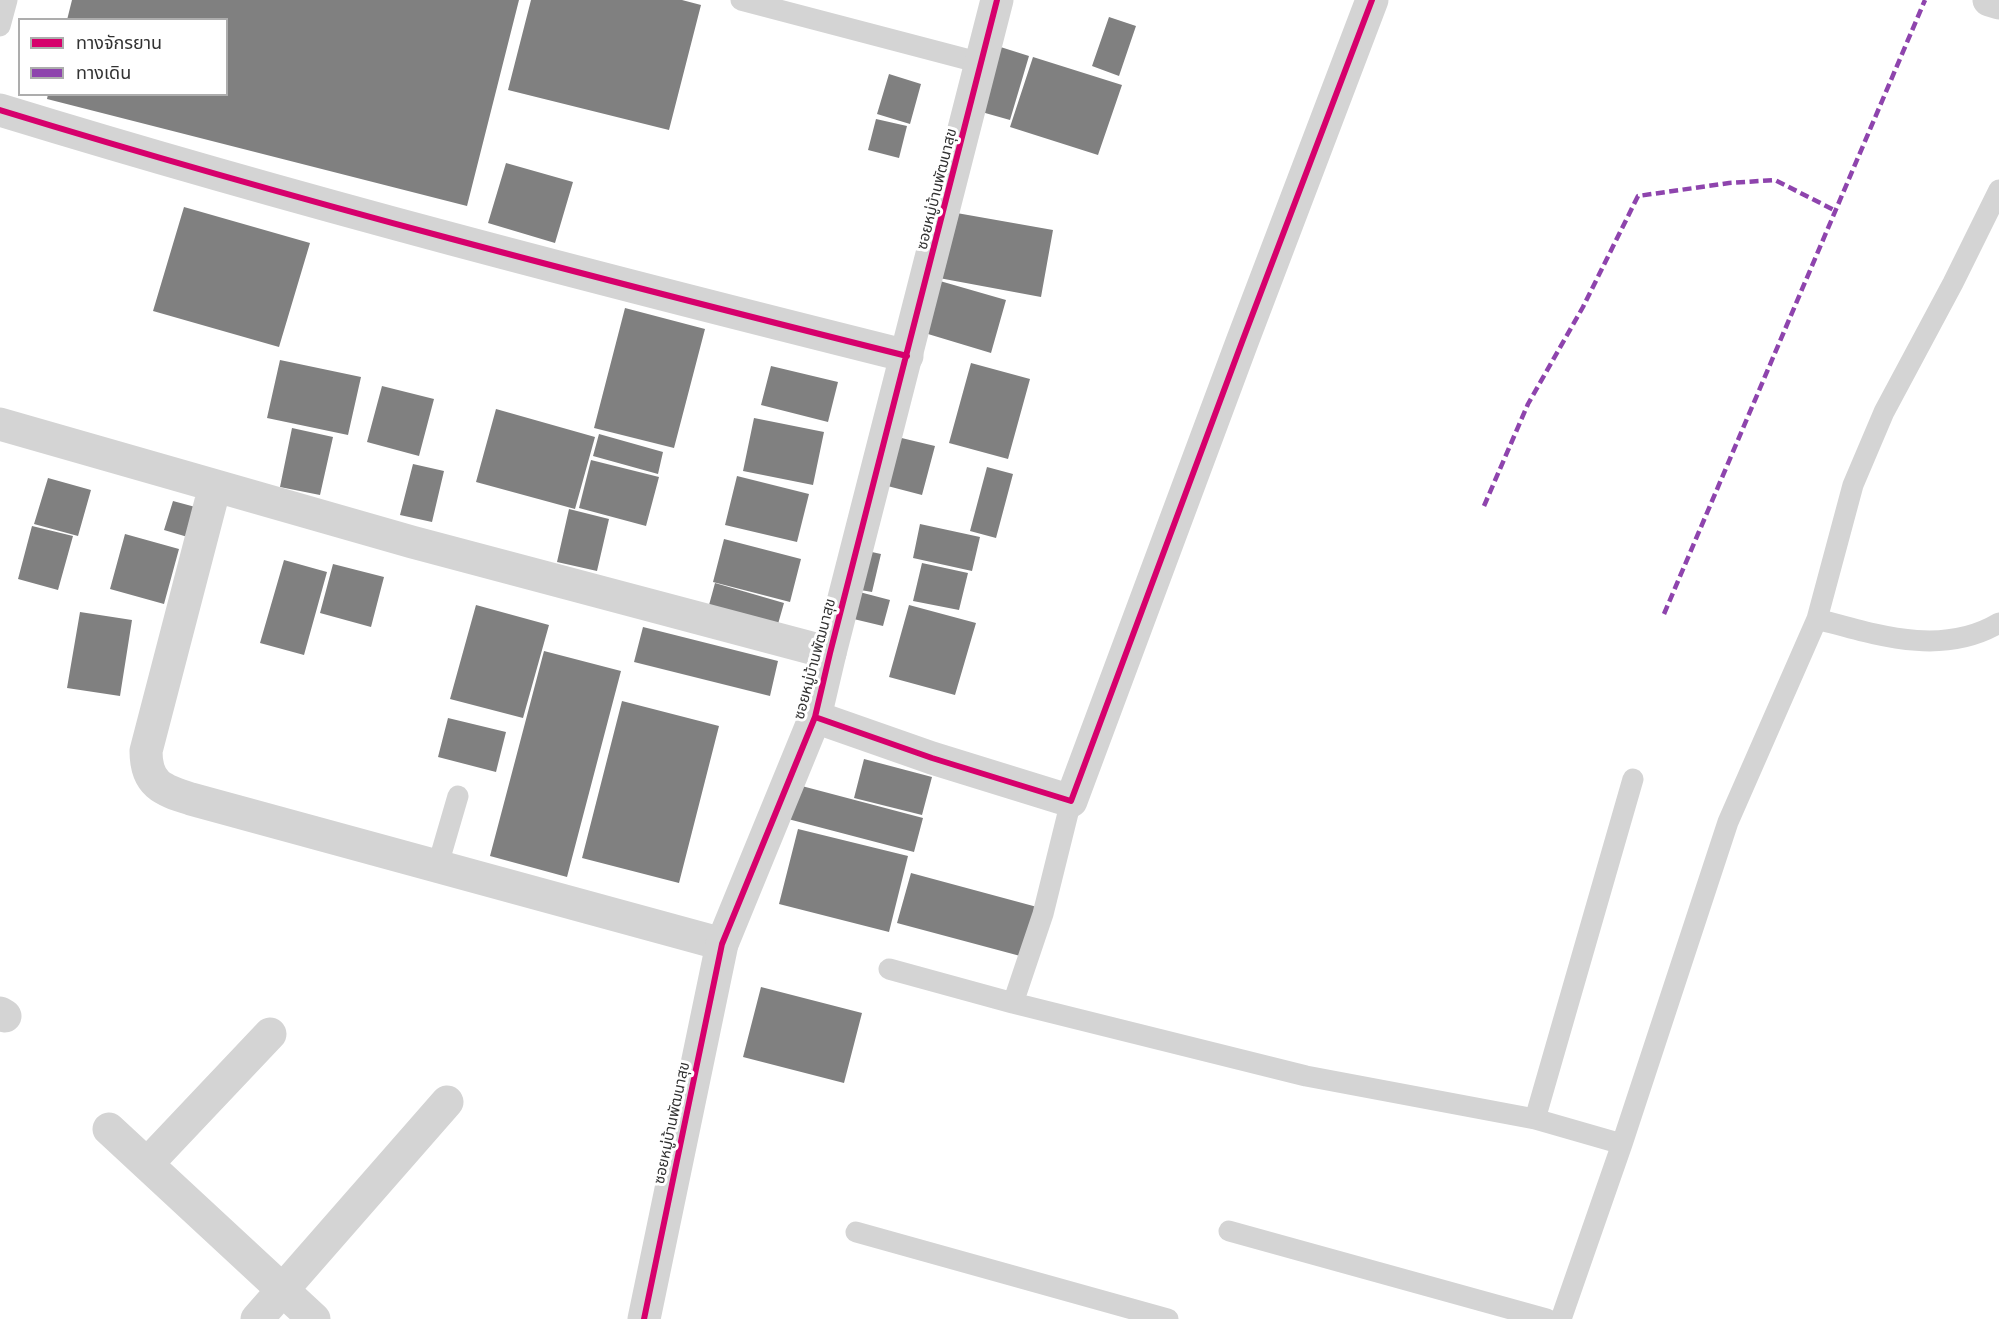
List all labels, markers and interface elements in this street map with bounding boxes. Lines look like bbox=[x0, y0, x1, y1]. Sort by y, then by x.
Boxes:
legend bbox=[18, 18, 228, 96]
text: ทางจักรยาน bbox=[76, 32, 162, 53]
text: ทางเดิน bbox=[76, 62, 131, 83]
street label: ซอยหมู่บ้านพัฒนาสุข bbox=[913, 127, 961, 251]
street label: ซอยหมู่บ้านพัฒนาสุข bbox=[790, 597, 840, 721]
street label: ซอยหมู่บ้านพัฒนาสุข bbox=[650, 1060, 694, 1186]

